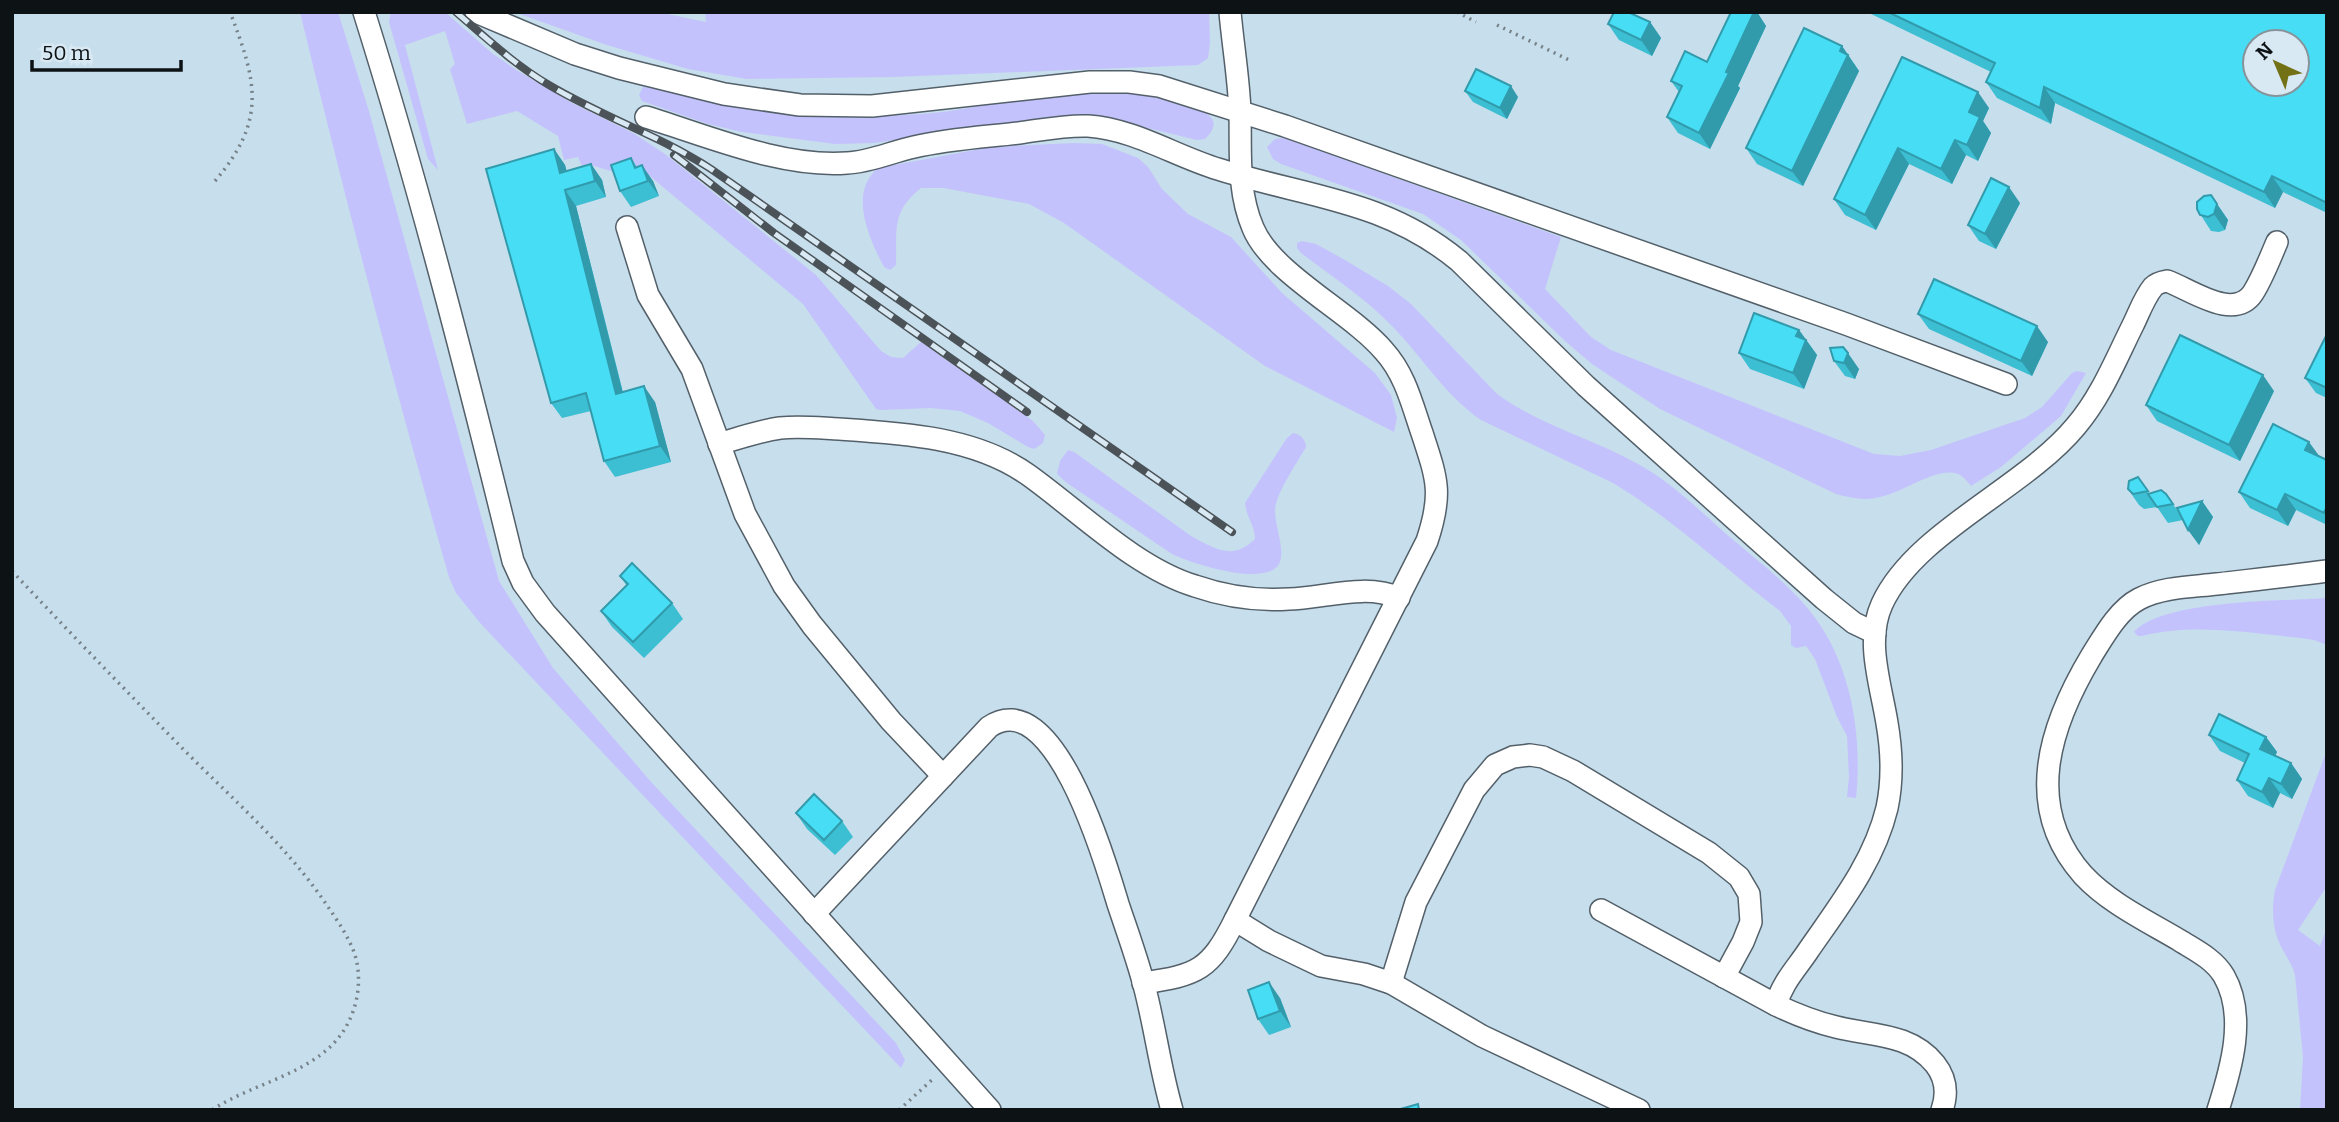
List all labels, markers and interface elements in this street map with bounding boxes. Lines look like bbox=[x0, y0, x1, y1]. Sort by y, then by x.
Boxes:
scale bar bbox=[32, 28, 180, 72]
north arrow bbox=[2241, 28, 2311, 98]
text: N bbox=[2251, 38, 2278, 64]
text: 50 m bbox=[42, 40, 91, 66]

